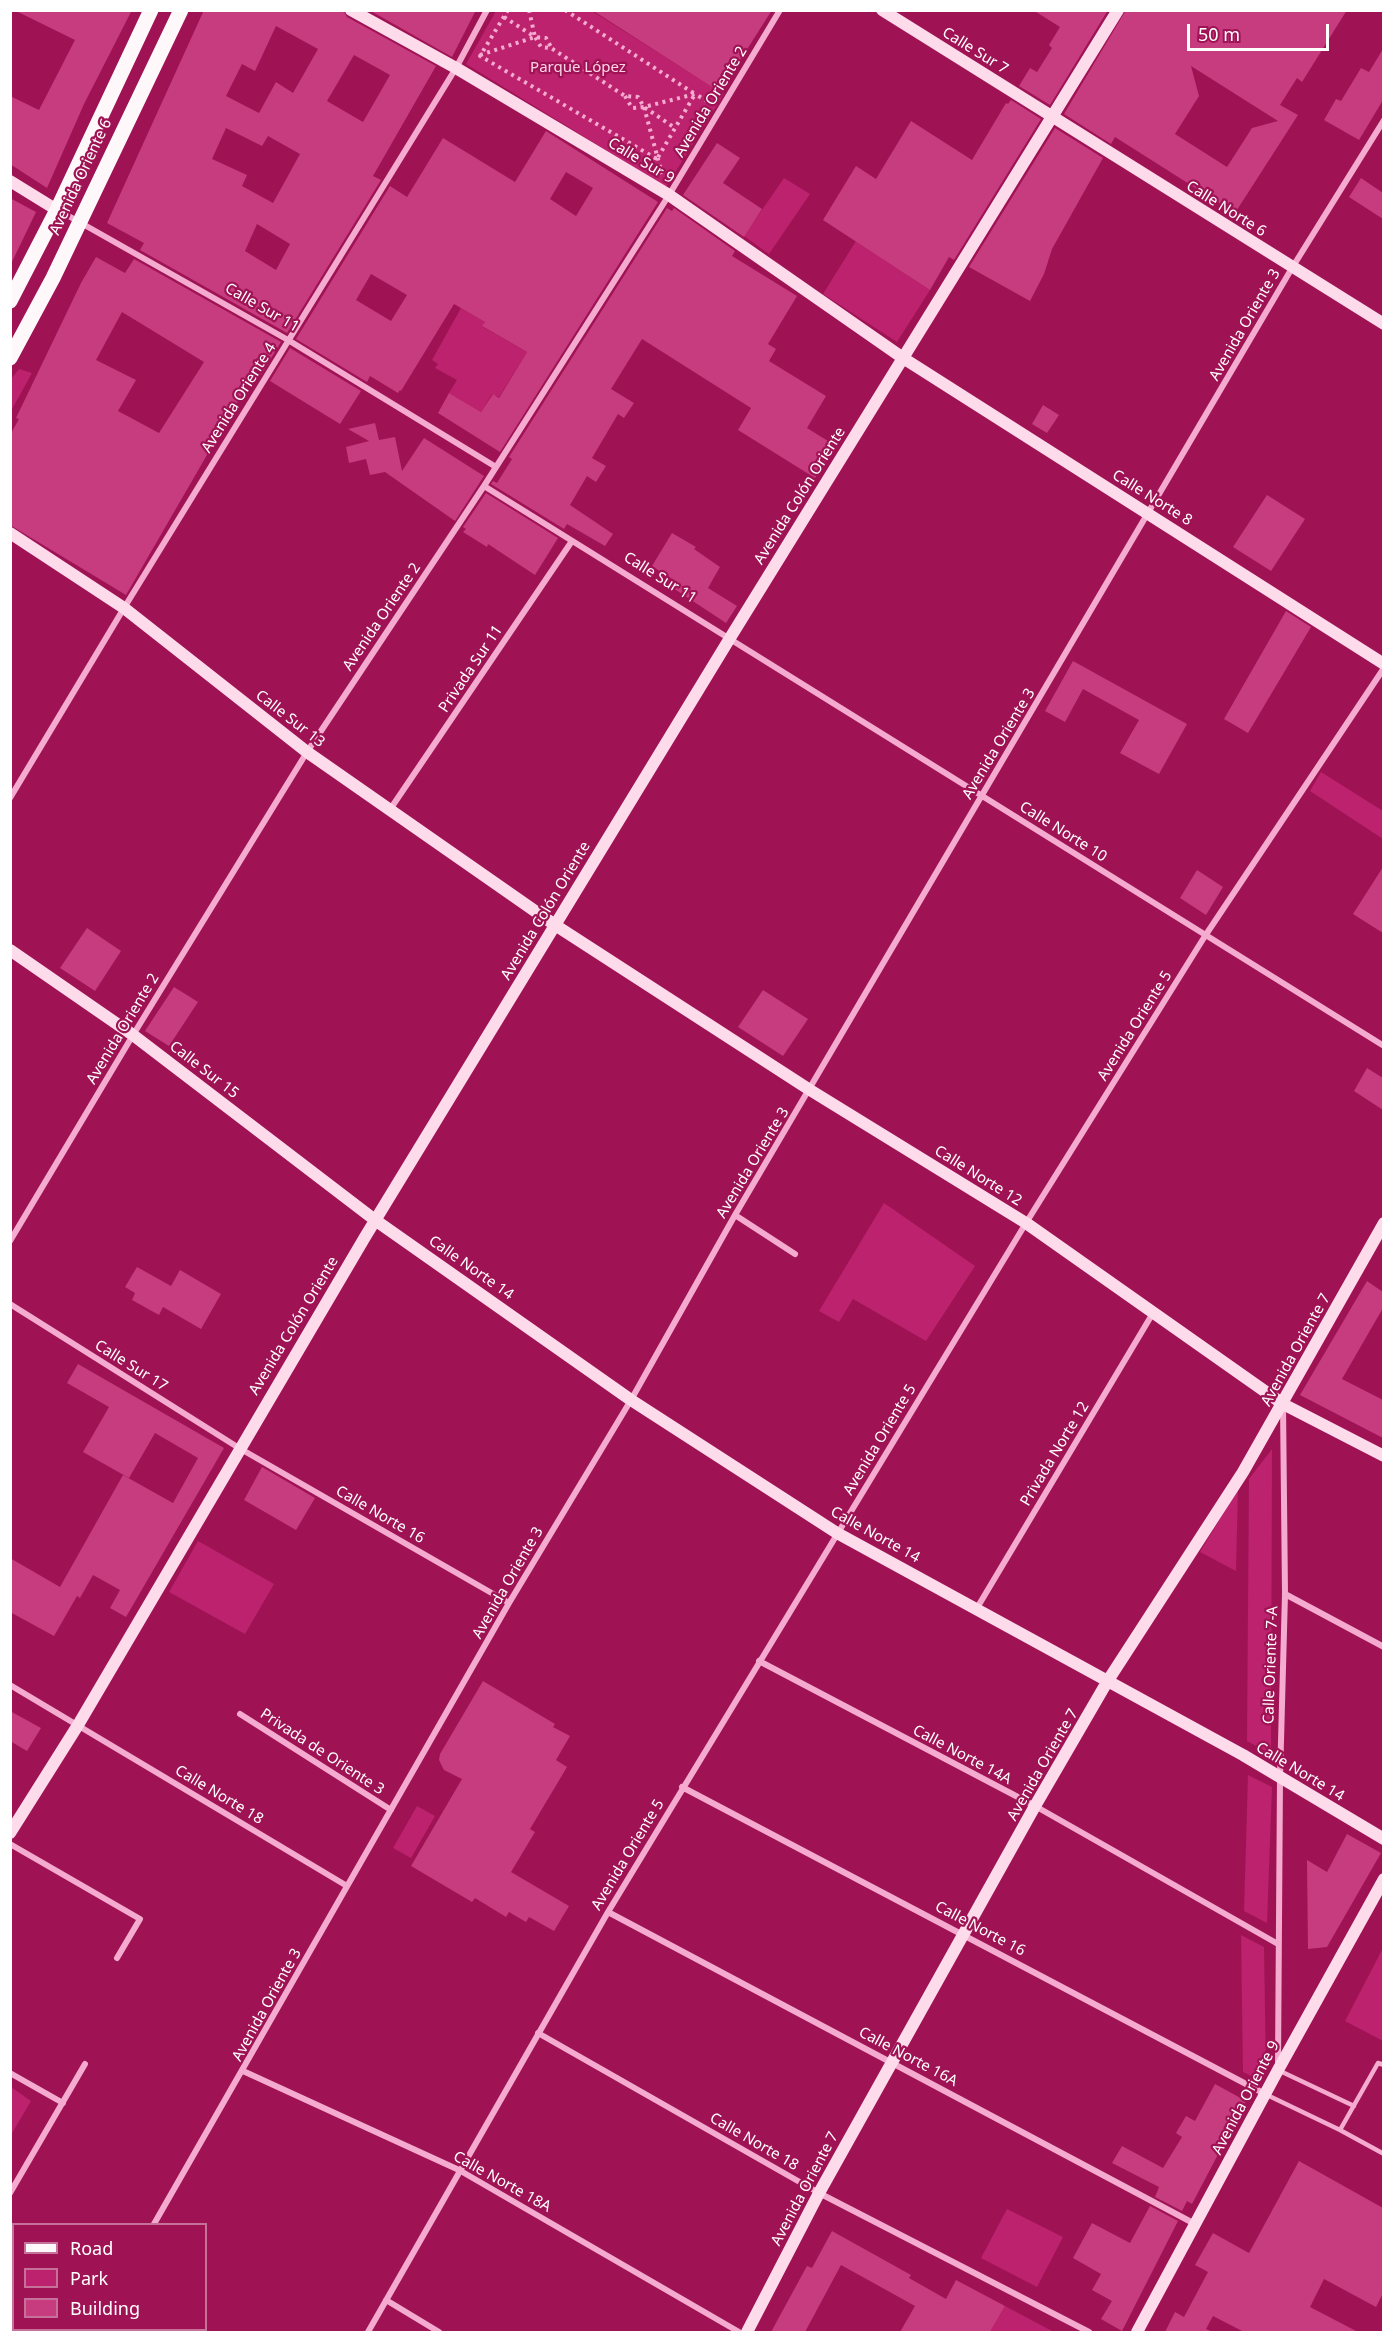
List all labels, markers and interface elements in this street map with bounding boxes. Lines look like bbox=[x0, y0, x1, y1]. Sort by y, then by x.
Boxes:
scale bar bbox=[1190, 12, 1332, 50]
text: 50 m bbox=[1198, 22, 1240, 46]
street label: Calle Sur 7 bbox=[939, 24, 1011, 78]
street label: Avenida Oriente 2 bbox=[671, 43, 751, 161]
park label: Parque López bbox=[530, 59, 626, 77]
street label: Avenida Oriente 6 bbox=[46, 116, 116, 238]
street label: Calle Sur 9 bbox=[605, 134, 677, 188]
street label: Calle Norte 6 bbox=[1183, 177, 1269, 241]
street label: Avenida Oriente 3 bbox=[1206, 266, 1284, 384]
street label: Calle Sur 11 bbox=[222, 280, 302, 336]
street label: Avenida Oriente 4 bbox=[198, 340, 280, 456]
street label: Avenida Colón Oriente bbox=[750, 424, 850, 568]
street label: Calle Norte 8 bbox=[1109, 466, 1195, 530]
street label: Calle Sur 11 bbox=[620, 548, 700, 608]
street label: Avenida Oriente 2 bbox=[339, 560, 425, 674]
street label: Privada Sur 11 bbox=[435, 622, 507, 716]
street label: Avenida Oriente 3 bbox=[959, 685, 1039, 803]
street label: Calle Sur 13 bbox=[252, 686, 328, 752]
street label: Calle Norte 10 bbox=[1016, 798, 1110, 866]
street label: Avenida Colón Oriente bbox=[497, 838, 595, 984]
street label: Avenida Oriente 5 bbox=[1094, 968, 1176, 1084]
street label: Avenida Oriente 2 bbox=[83, 970, 163, 1088]
street label: Calle Sur 15 bbox=[166, 1037, 242, 1103]
street label: Avenida Oriente 3 bbox=[713, 1104, 793, 1222]
street label: Calle Norte 12 bbox=[931, 1142, 1025, 1210]
street label: Calle Norte 14 bbox=[425, 1232, 517, 1304]
street label: Avenida Colón Oriente bbox=[245, 1253, 343, 1399]
street label: Avenida Oriente 7 bbox=[1258, 1290, 1334, 1410]
street label: Calle Sur 17 bbox=[91, 1336, 171, 1396]
street label: Avenida Oriente 5 bbox=[840, 1381, 920, 1499]
street label: Privada Norte 12 bbox=[1017, 1399, 1093, 1509]
street label: Calle Norte 16 bbox=[332, 1482, 428, 1548]
street label: Calle Norte 14 bbox=[827, 1503, 923, 1567]
street label: Avenida Oriente 3 bbox=[469, 1524, 547, 1642]
street label: Calle Oriente 7-A bbox=[1260, 1606, 1282, 1724]
street label: Privada de Oriente 3 bbox=[257, 1705, 387, 1799]
street label: Avenida Oriente 7 bbox=[1004, 1706, 1082, 1824]
street label: Calle Norte 14A bbox=[910, 1721, 1014, 1789]
street label: Calle Norte 14 bbox=[1253, 1739, 1347, 1805]
street label: Calle Norte 18 bbox=[172, 1762, 266, 1828]
street label: Avenida Oriente 5 bbox=[588, 1796, 668, 1914]
street label: Calle Norte 16 bbox=[932, 1898, 1028, 1960]
street label: Avenida Oriente 3 bbox=[229, 1945, 305, 2065]
street label: Calle Norte 16A bbox=[856, 2023, 960, 2091]
street label: Avenida Oriente 9 bbox=[1208, 2038, 1284, 2158]
street label: Calle Norte 18 bbox=[706, 2109, 802, 2175]
street label: Avenida Oriente 7 bbox=[767, 2129, 843, 2249]
street label: Calle Norte 18A bbox=[450, 2148, 554, 2216]
legend bbox=[12, 2223, 207, 2331]
text: Road bbox=[70, 2236, 113, 2260]
text: Park bbox=[70, 2266, 108, 2290]
text: Building bbox=[70, 2296, 140, 2320]

